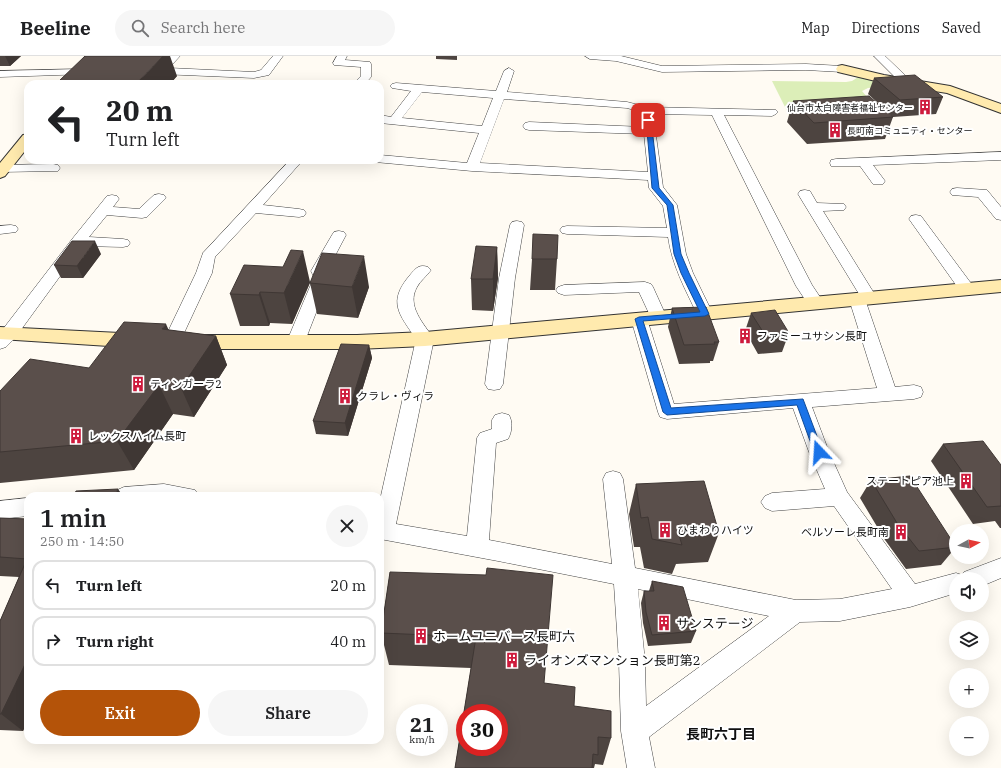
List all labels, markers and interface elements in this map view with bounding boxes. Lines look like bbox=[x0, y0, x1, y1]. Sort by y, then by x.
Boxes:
search box bbox=[115, 10, 395, 46]
text: Beeline bbox=[20, 16, 91, 40]
icon: search bbox=[129, 17, 151, 39]
text: Search here bbox=[161, 18, 245, 37]
text: Map bbox=[801, 19, 830, 37]
text: Directions bbox=[852, 19, 920, 37]
text: Saved bbox=[942, 19, 981, 37]
text: 20 m bbox=[106, 92, 173, 129]
icon: left bbox=[40, 96, 92, 148]
building icon: 仙台市太白障害者福祉センター bbox=[916, 98, 934, 116]
place label: 仙台市太白障害者福祉センター bbox=[786, 102, 913, 113]
pin bbox=[631, 103, 665, 137]
icon: arrive bbox=[637, 109, 659, 131]
building icon: 長町南コミュニティ・センター bbox=[826, 121, 844, 139]
place label: 長町南コミュニティ・センター bbox=[847, 125, 972, 136]
text: Turn left bbox=[106, 128, 180, 151]
building icon: ファミーユサシン長町 bbox=[736, 327, 754, 345]
place label: ファミーユサシン長町 bbox=[757, 329, 867, 343]
building icon: ティンガーラ2 bbox=[129, 375, 147, 393]
place label: ティンガーラ2 bbox=[150, 377, 222, 391]
building icon: クラレ・ヴィラ bbox=[336, 387, 354, 405]
place label: クラレ・ヴィラ bbox=[357, 389, 434, 403]
building icon: レックスハイム長町 bbox=[67, 427, 85, 445]
place label: レックスハイム長町 bbox=[88, 429, 186, 443]
position arrow bbox=[798, 431, 840, 473]
building icon: ステートピア池上 bbox=[957, 472, 975, 490]
place label: ステートピア池上 bbox=[866, 474, 954, 488]
text: 1 min bbox=[40, 502, 107, 534]
button: close bbox=[326, 505, 368, 547]
building icon: ひまわりハイツ bbox=[656, 521, 674, 539]
place label: ひまわりハイツ bbox=[677, 523, 754, 537]
building icon: ベルソーレ長町南 bbox=[892, 523, 910, 541]
north arrow bbox=[949, 524, 989, 564]
map controls bbox=[949, 524, 989, 756]
place label: ベルソーレ長町南 bbox=[801, 525, 889, 539]
text: 250 m · 14:50 bbox=[40, 533, 124, 550]
button: sound bbox=[949, 572, 989, 612]
icon: left bbox=[42, 574, 64, 596]
text: Turn left bbox=[76, 576, 142, 595]
text: 20 m bbox=[330, 576, 366, 595]
building icon: サンステージ bbox=[655, 614, 673, 632]
place label: サンステージ bbox=[676, 615, 753, 632]
button: layers bbox=[949, 620, 989, 660]
building icon: ホームユニバース長町六 bbox=[412, 627, 430, 645]
place label: ホームユニバース長町六 bbox=[433, 628, 575, 645]
icon: right bbox=[42, 630, 64, 652]
text: Turn right bbox=[76, 632, 154, 651]
text: 40 m bbox=[330, 632, 366, 651]
building icon: ライオンズマンション長町第2 bbox=[503, 651, 521, 669]
place label: ライオンズマンション長町第2 bbox=[524, 652, 701, 669]
button: + bbox=[949, 668, 989, 708]
button: Exit bbox=[40, 690, 200, 736]
button: Share bbox=[208, 690, 368, 736]
speed limit sign: 30 bbox=[456, 704, 508, 756]
text: 21 bbox=[410, 711, 434, 738]
button: − bbox=[949, 716, 989, 756]
district label: 長町六丁目 bbox=[686, 725, 756, 743]
text: km/h bbox=[409, 733, 435, 746]

